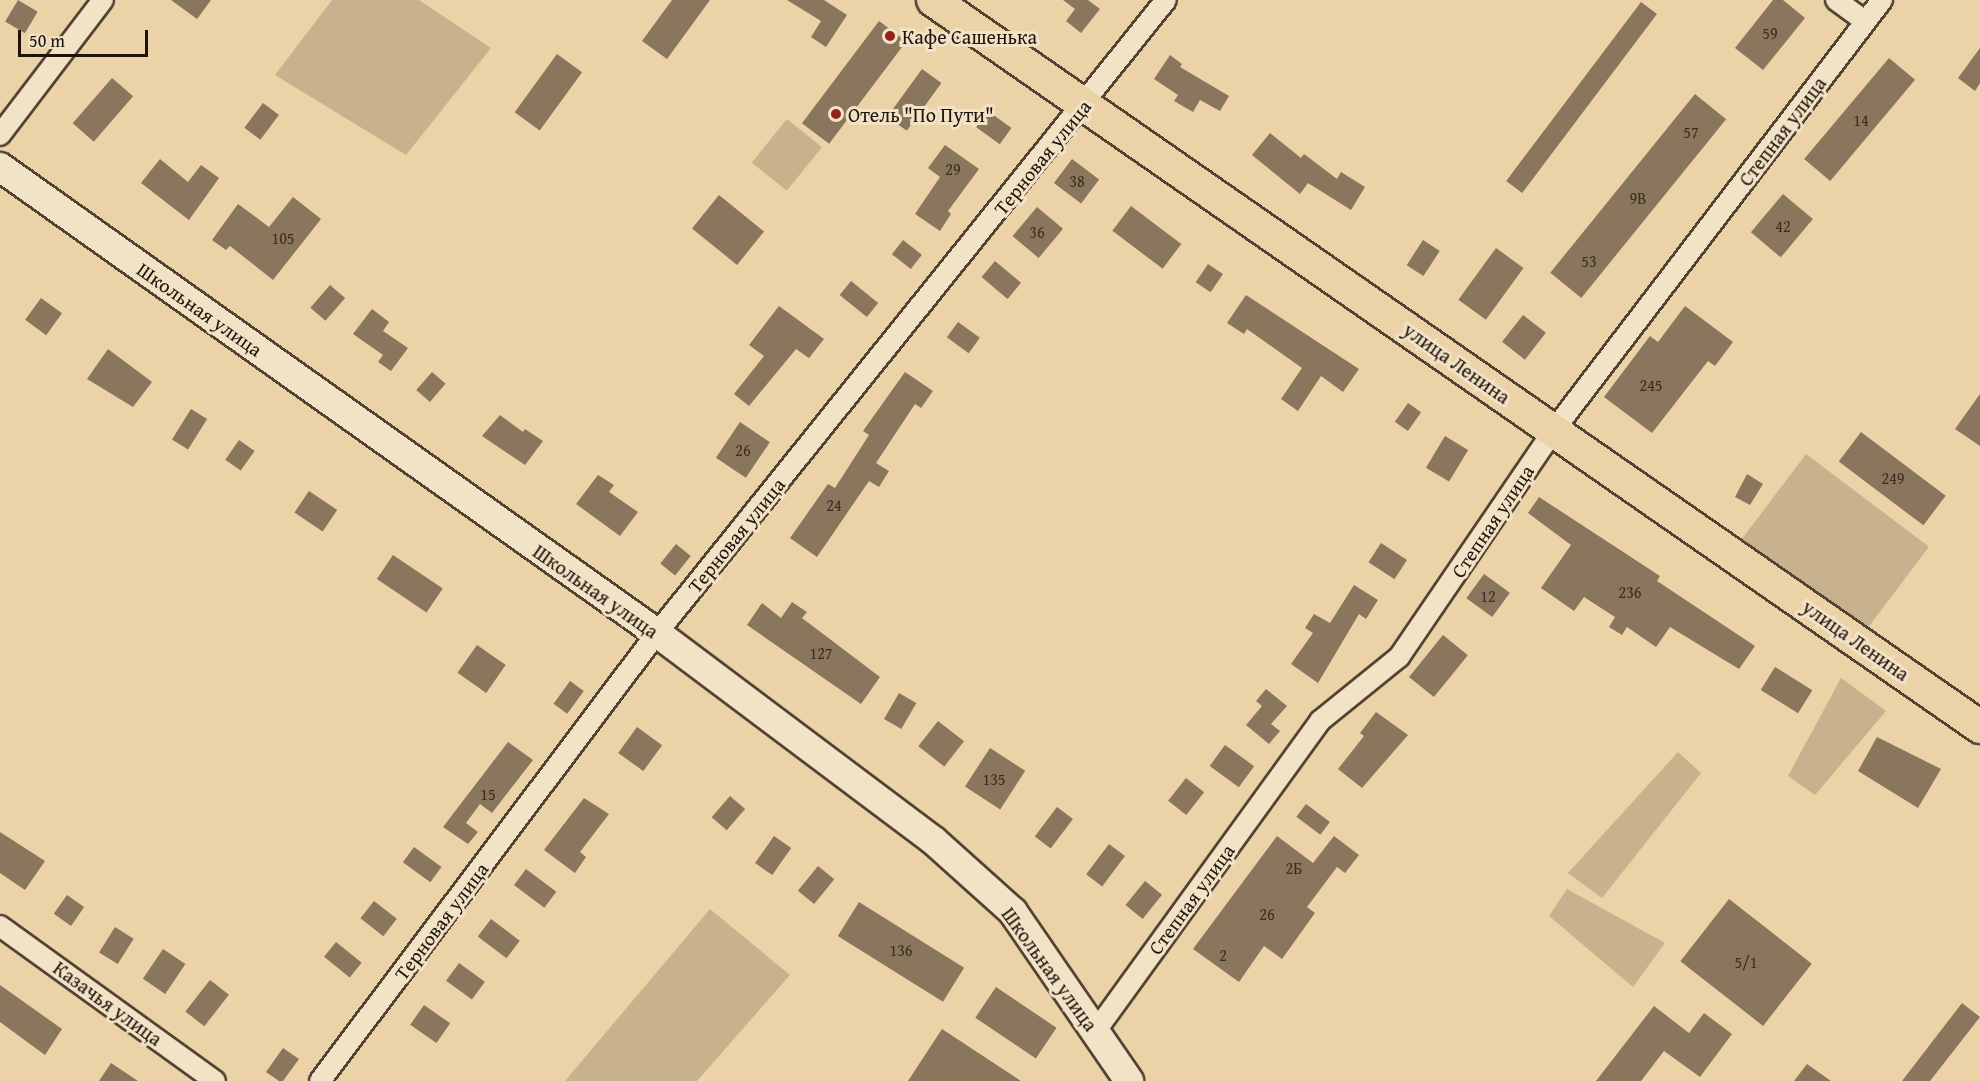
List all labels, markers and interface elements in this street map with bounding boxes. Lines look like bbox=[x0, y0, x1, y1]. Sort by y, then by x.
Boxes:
scale bar bbox=[21, 18, 152, 56]
house number: 59 bbox=[1762, 23, 1778, 43]
place label: Кафе Сашенька bbox=[902, 24, 1037, 48]
text: 50 m bbox=[29, 27, 65, 54]
marker: Кафе Сашенька bbox=[883, 29, 897, 43]
street label: Степная улица bbox=[1733, 72, 1831, 190]
street label: Терновая улица bbox=[988, 95, 1096, 219]
place label: Отель "По Пути" bbox=[848, 102, 994, 126]
marker: Отель "По Пути" bbox=[829, 107, 843, 121]
house number: 14 bbox=[1853, 110, 1869, 130]
house number: 57 bbox=[1683, 122, 1699, 142]
house number: 29 bbox=[945, 159, 961, 179]
house number: 38 bbox=[1069, 171, 1085, 191]
house number: 9В bbox=[1630, 188, 1646, 208]
house number: 42 bbox=[1775, 216, 1791, 236]
house number: 36 bbox=[1029, 222, 1045, 242]
house number: 105 bbox=[271, 228, 295, 248]
house number: 53 bbox=[1581, 251, 1597, 271]
street label: Школьная улица bbox=[133, 257, 267, 361]
street label: улица Ленина bbox=[1399, 317, 1515, 409]
house number: 245 bbox=[1639, 375, 1663, 395]
house number: 26 bbox=[735, 440, 751, 460]
street label: Степная улица bbox=[1445, 460, 1539, 582]
house number: 249 bbox=[1881, 468, 1905, 488]
street label: Терновая улица bbox=[682, 473, 790, 597]
house number: 24 bbox=[826, 495, 842, 515]
street label: Школьная улица bbox=[529, 539, 663, 643]
house number: 236 bbox=[1618, 582, 1642, 602]
house number: 12 bbox=[1480, 586, 1496, 606]
street label: улица Ленина bbox=[1798, 594, 1914, 686]
house number: 127 bbox=[809, 643, 833, 663]
house number: 135 bbox=[982, 769, 1006, 789]
house number: 15 bbox=[480, 784, 496, 804]
street label: Степная улица bbox=[1143, 839, 1239, 959]
street label: Терновая улица bbox=[389, 857, 493, 985]
house number: 2Б bbox=[1286, 858, 1302, 878]
street label: Школьная улица bbox=[997, 902, 1103, 1036]
house number: 26 bbox=[1259, 904, 1275, 924]
house number: 136 bbox=[889, 940, 913, 960]
house number: 2 bbox=[1219, 945, 1227, 965]
house number: 5/1 bbox=[1735, 952, 1757, 972]
street label: Казачья улица bbox=[49, 955, 167, 1051]

